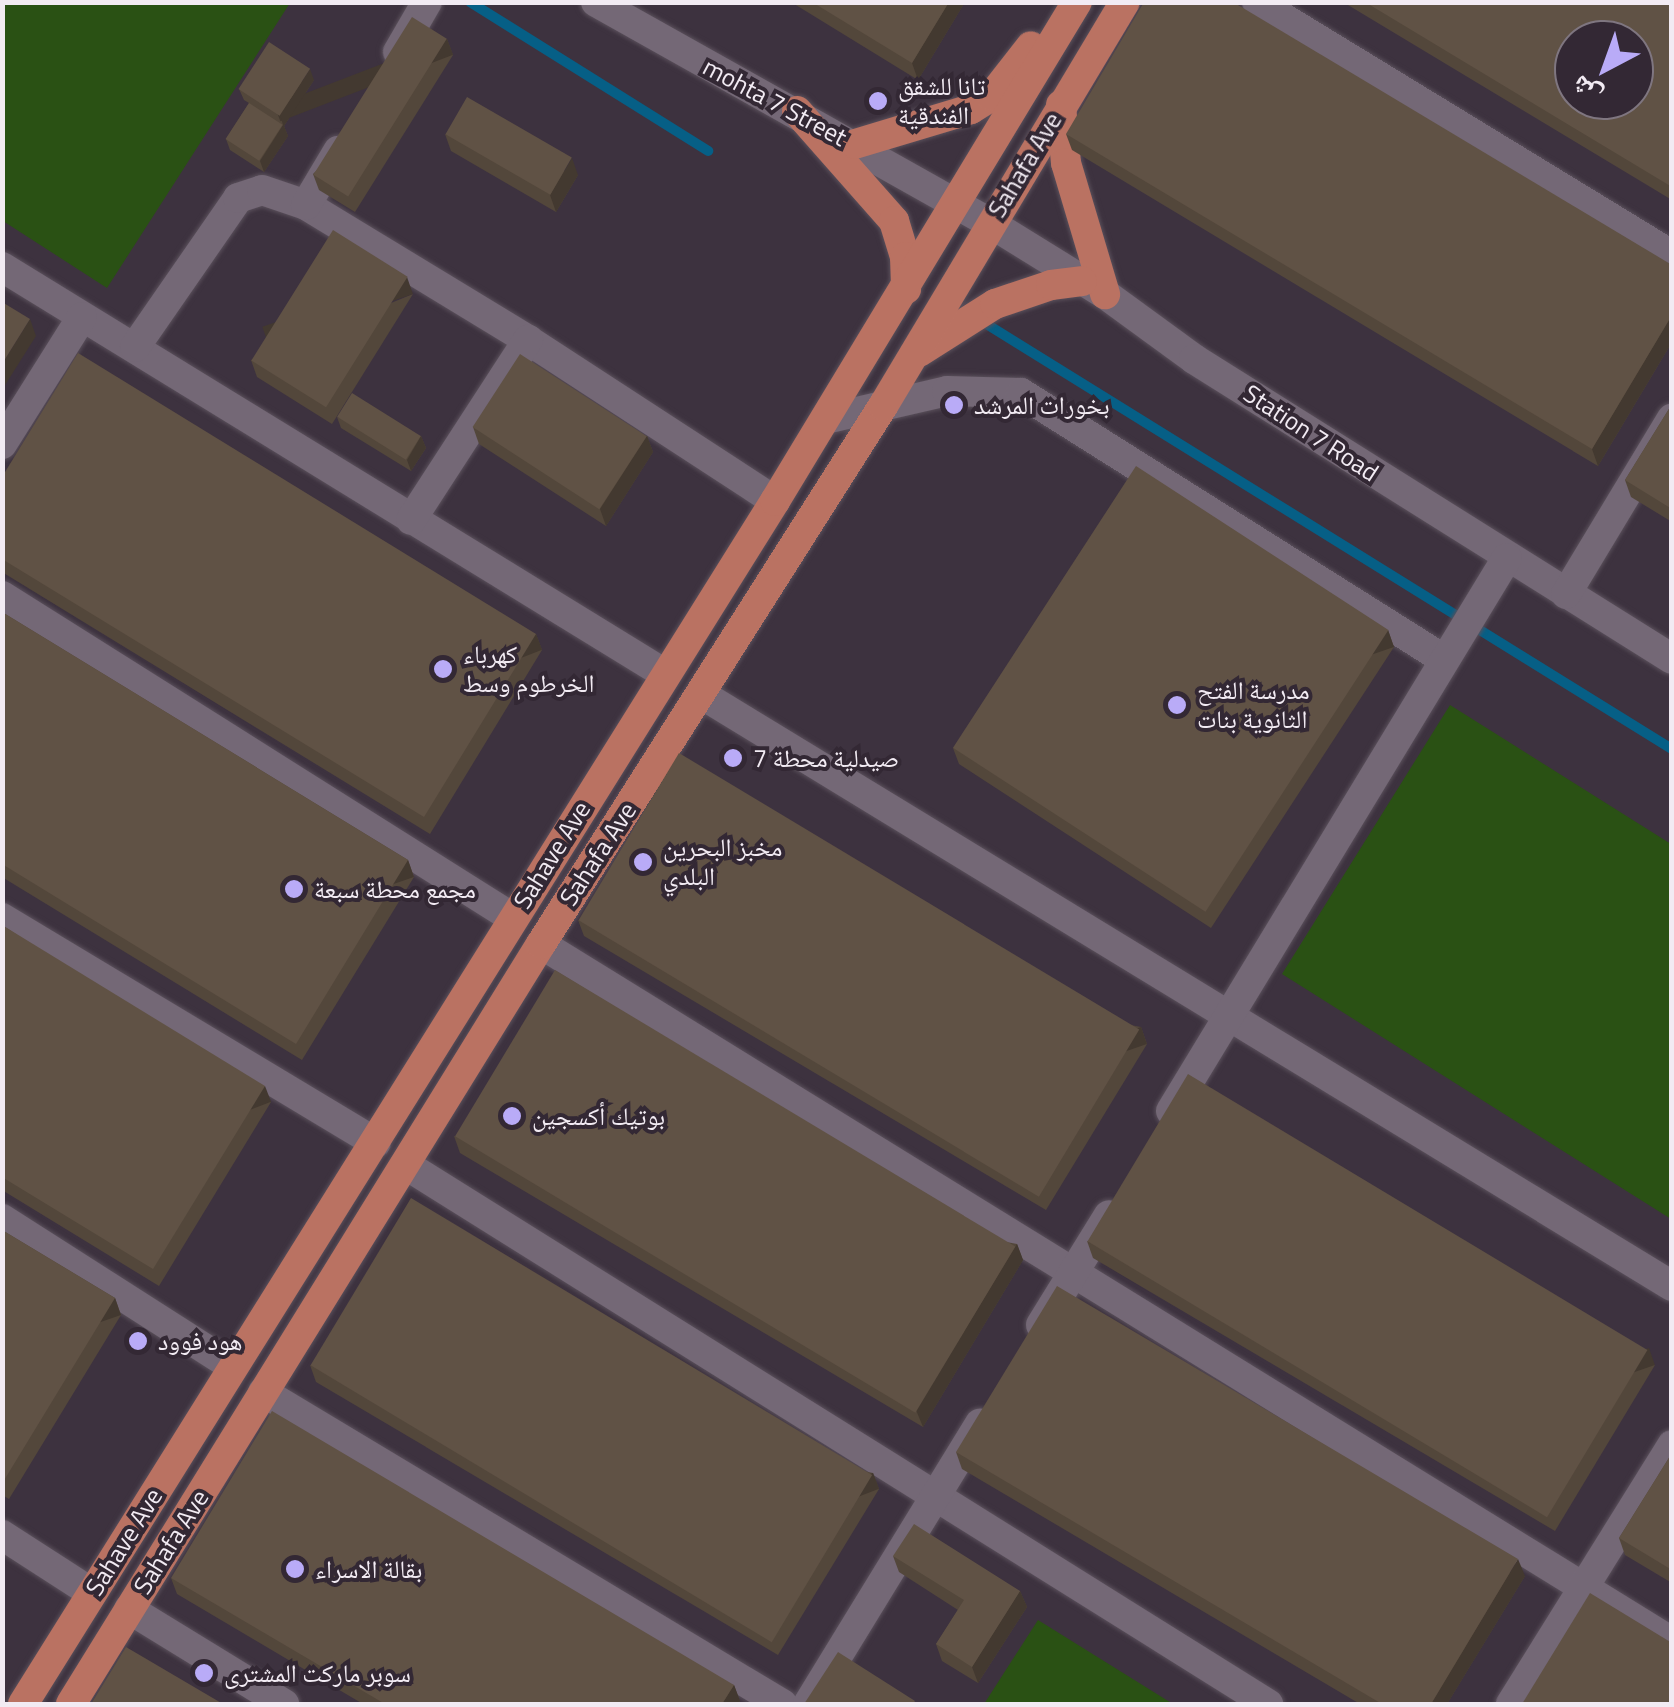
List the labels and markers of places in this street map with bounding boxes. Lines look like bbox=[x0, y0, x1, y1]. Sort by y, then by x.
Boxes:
place label: تانا للشقق الفندقية bbox=[898, 72, 985, 131]
marker: تانا للشقق الفندقية bbox=[867, 90, 889, 112]
place label: بخورات المرشد bbox=[974, 390, 1110, 420]
marker: بخورات المرشد bbox=[943, 394, 965, 416]
place label: كهرباء الخرطوم وسط bbox=[463, 640, 594, 699]
marker: كهرباء الخرطوم وسط bbox=[432, 658, 454, 680]
place label: مدرسة الفتح الثانوية بنات bbox=[1197, 676, 1310, 735]
marker: مدرسة الفتح الثانوية بنات bbox=[1166, 694, 1188, 716]
place label: صيدلية محطة 7 bbox=[753, 743, 899, 773]
marker: صيدلية محطة 7 bbox=[722, 747, 744, 769]
place label: مخبز البحرين البلدي bbox=[663, 833, 782, 892]
marker: مخبز البحرين البلدي bbox=[632, 851, 654, 873]
place label: مجمع محطة سبعة bbox=[314, 874, 476, 904]
marker: مجمع محطة سبعة bbox=[283, 878, 305, 900]
place label: بوتيك أكسجين bbox=[532, 1101, 665, 1131]
marker: بوتيك أكسجين bbox=[501, 1105, 523, 1127]
place label: هود فوود bbox=[158, 1326, 242, 1356]
marker: هود فوود bbox=[127, 1330, 149, 1352]
place label: بقالة الاسراء bbox=[315, 1554, 422, 1584]
marker: بقالة الاسراء bbox=[284, 1558, 306, 1580]
place label: سوبر ماركت المشترى bbox=[224, 1658, 411, 1688]
marker: سوبر ماركت المشترى bbox=[193, 1662, 215, 1684]

